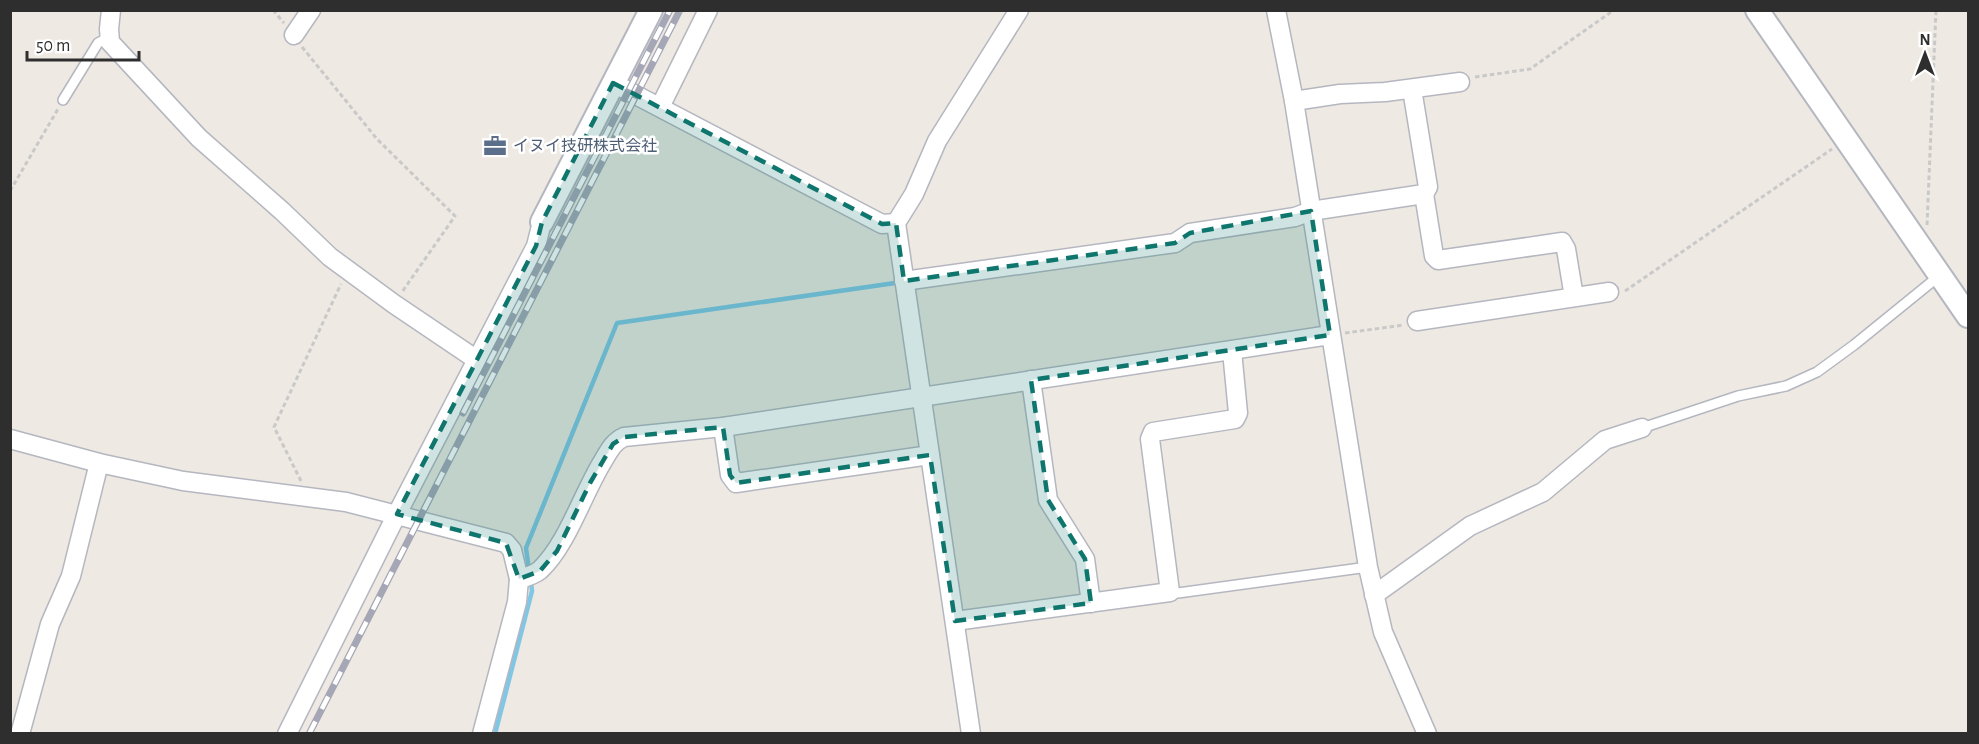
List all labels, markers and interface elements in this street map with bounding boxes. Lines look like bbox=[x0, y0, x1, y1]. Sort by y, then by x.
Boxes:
scale bar bbox=[27, 24, 140, 62]
north arrow bbox=[1895, 24, 1955, 84]
text: N bbox=[1919, 32, 1931, 48]
text: 50 m bbox=[36, 37, 70, 55]
office icon: イヌイ技研株式会社 bbox=[482, 133, 508, 159]
place label: イヌイ技研株式会社 bbox=[513, 138, 657, 154]

